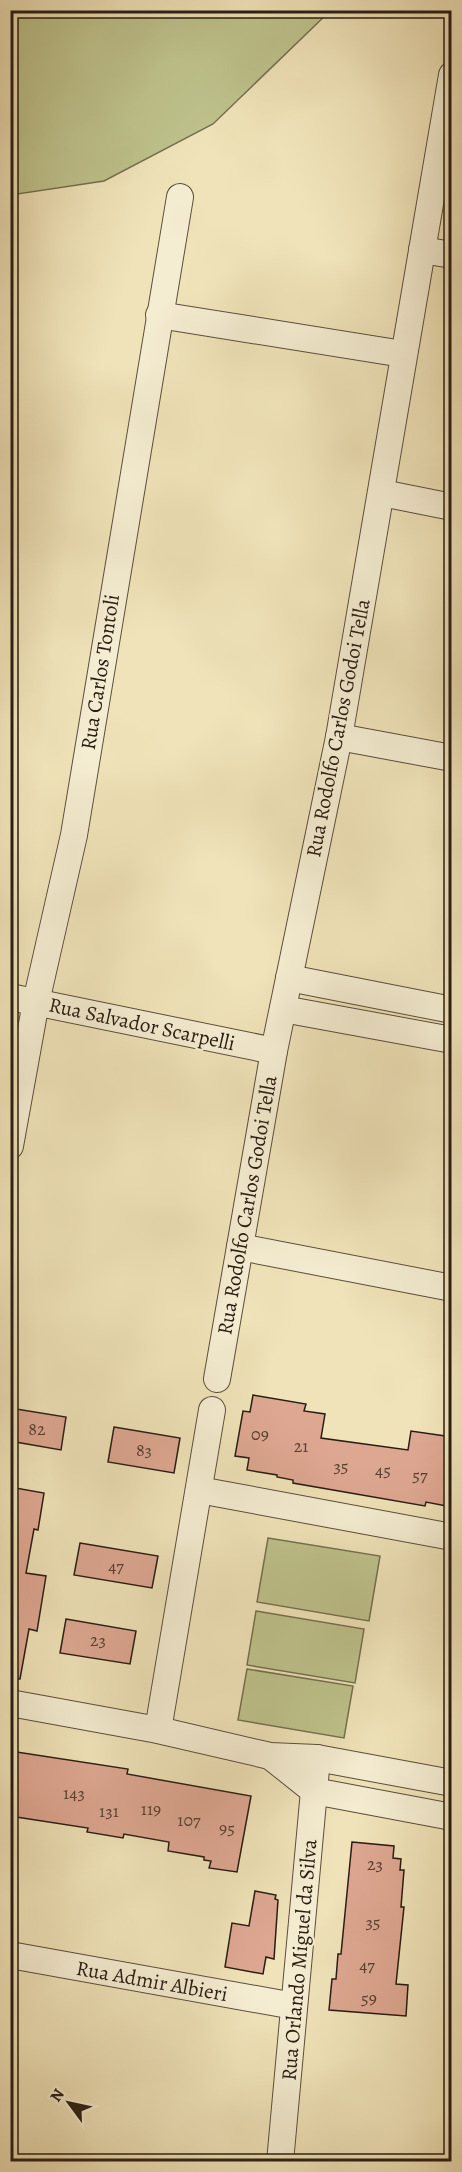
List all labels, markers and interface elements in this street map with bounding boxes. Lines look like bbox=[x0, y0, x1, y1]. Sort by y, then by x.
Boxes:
street label: Rua Carlos Tontoli bbox=[74, 592, 126, 752]
street label: Rua Rodolfo Carlos Godoi Tella bbox=[299, 596, 377, 860]
street label: Rua Salvador Scarpelli bbox=[46, 991, 238, 1057]
street label: Rua Rodolfo Carlos Godoi Tella bbox=[210, 1073, 284, 1337]
house number: 82 bbox=[28, 1417, 46, 1441]
house number: 09 bbox=[251, 1422, 269, 1446]
house number: 21 bbox=[294, 1434, 308, 1458]
house number: 83 bbox=[136, 1438, 152, 1462]
house number: 35 bbox=[333, 1454, 349, 1478]
house number: 45 bbox=[375, 1458, 391, 1482]
house number: 57 bbox=[412, 1463, 428, 1487]
house number: 47 bbox=[108, 1554, 124, 1578]
house number: 23 bbox=[90, 1628, 106, 1652]
house number: 143 bbox=[63, 1781, 85, 1805]
house number: 119 bbox=[141, 1797, 161, 1821]
house number: 131 bbox=[99, 1799, 119, 1823]
house number: 107 bbox=[177, 1808, 201, 1832]
house number: 95 bbox=[219, 1816, 235, 1840]
street label: Rua Orlando Miguel da Silva bbox=[274, 1838, 324, 2082]
house number: 23 bbox=[367, 1852, 383, 1876]
house number: 35 bbox=[365, 1910, 381, 1934]
house number: 47 bbox=[359, 1953, 375, 1977]
street label: Rua Admir Albieri bbox=[74, 1954, 230, 2008]
house number: 59 bbox=[361, 1986, 377, 2010]
north arrow bbox=[39, 2073, 99, 2133]
text: N bbox=[45, 2084, 70, 2106]

